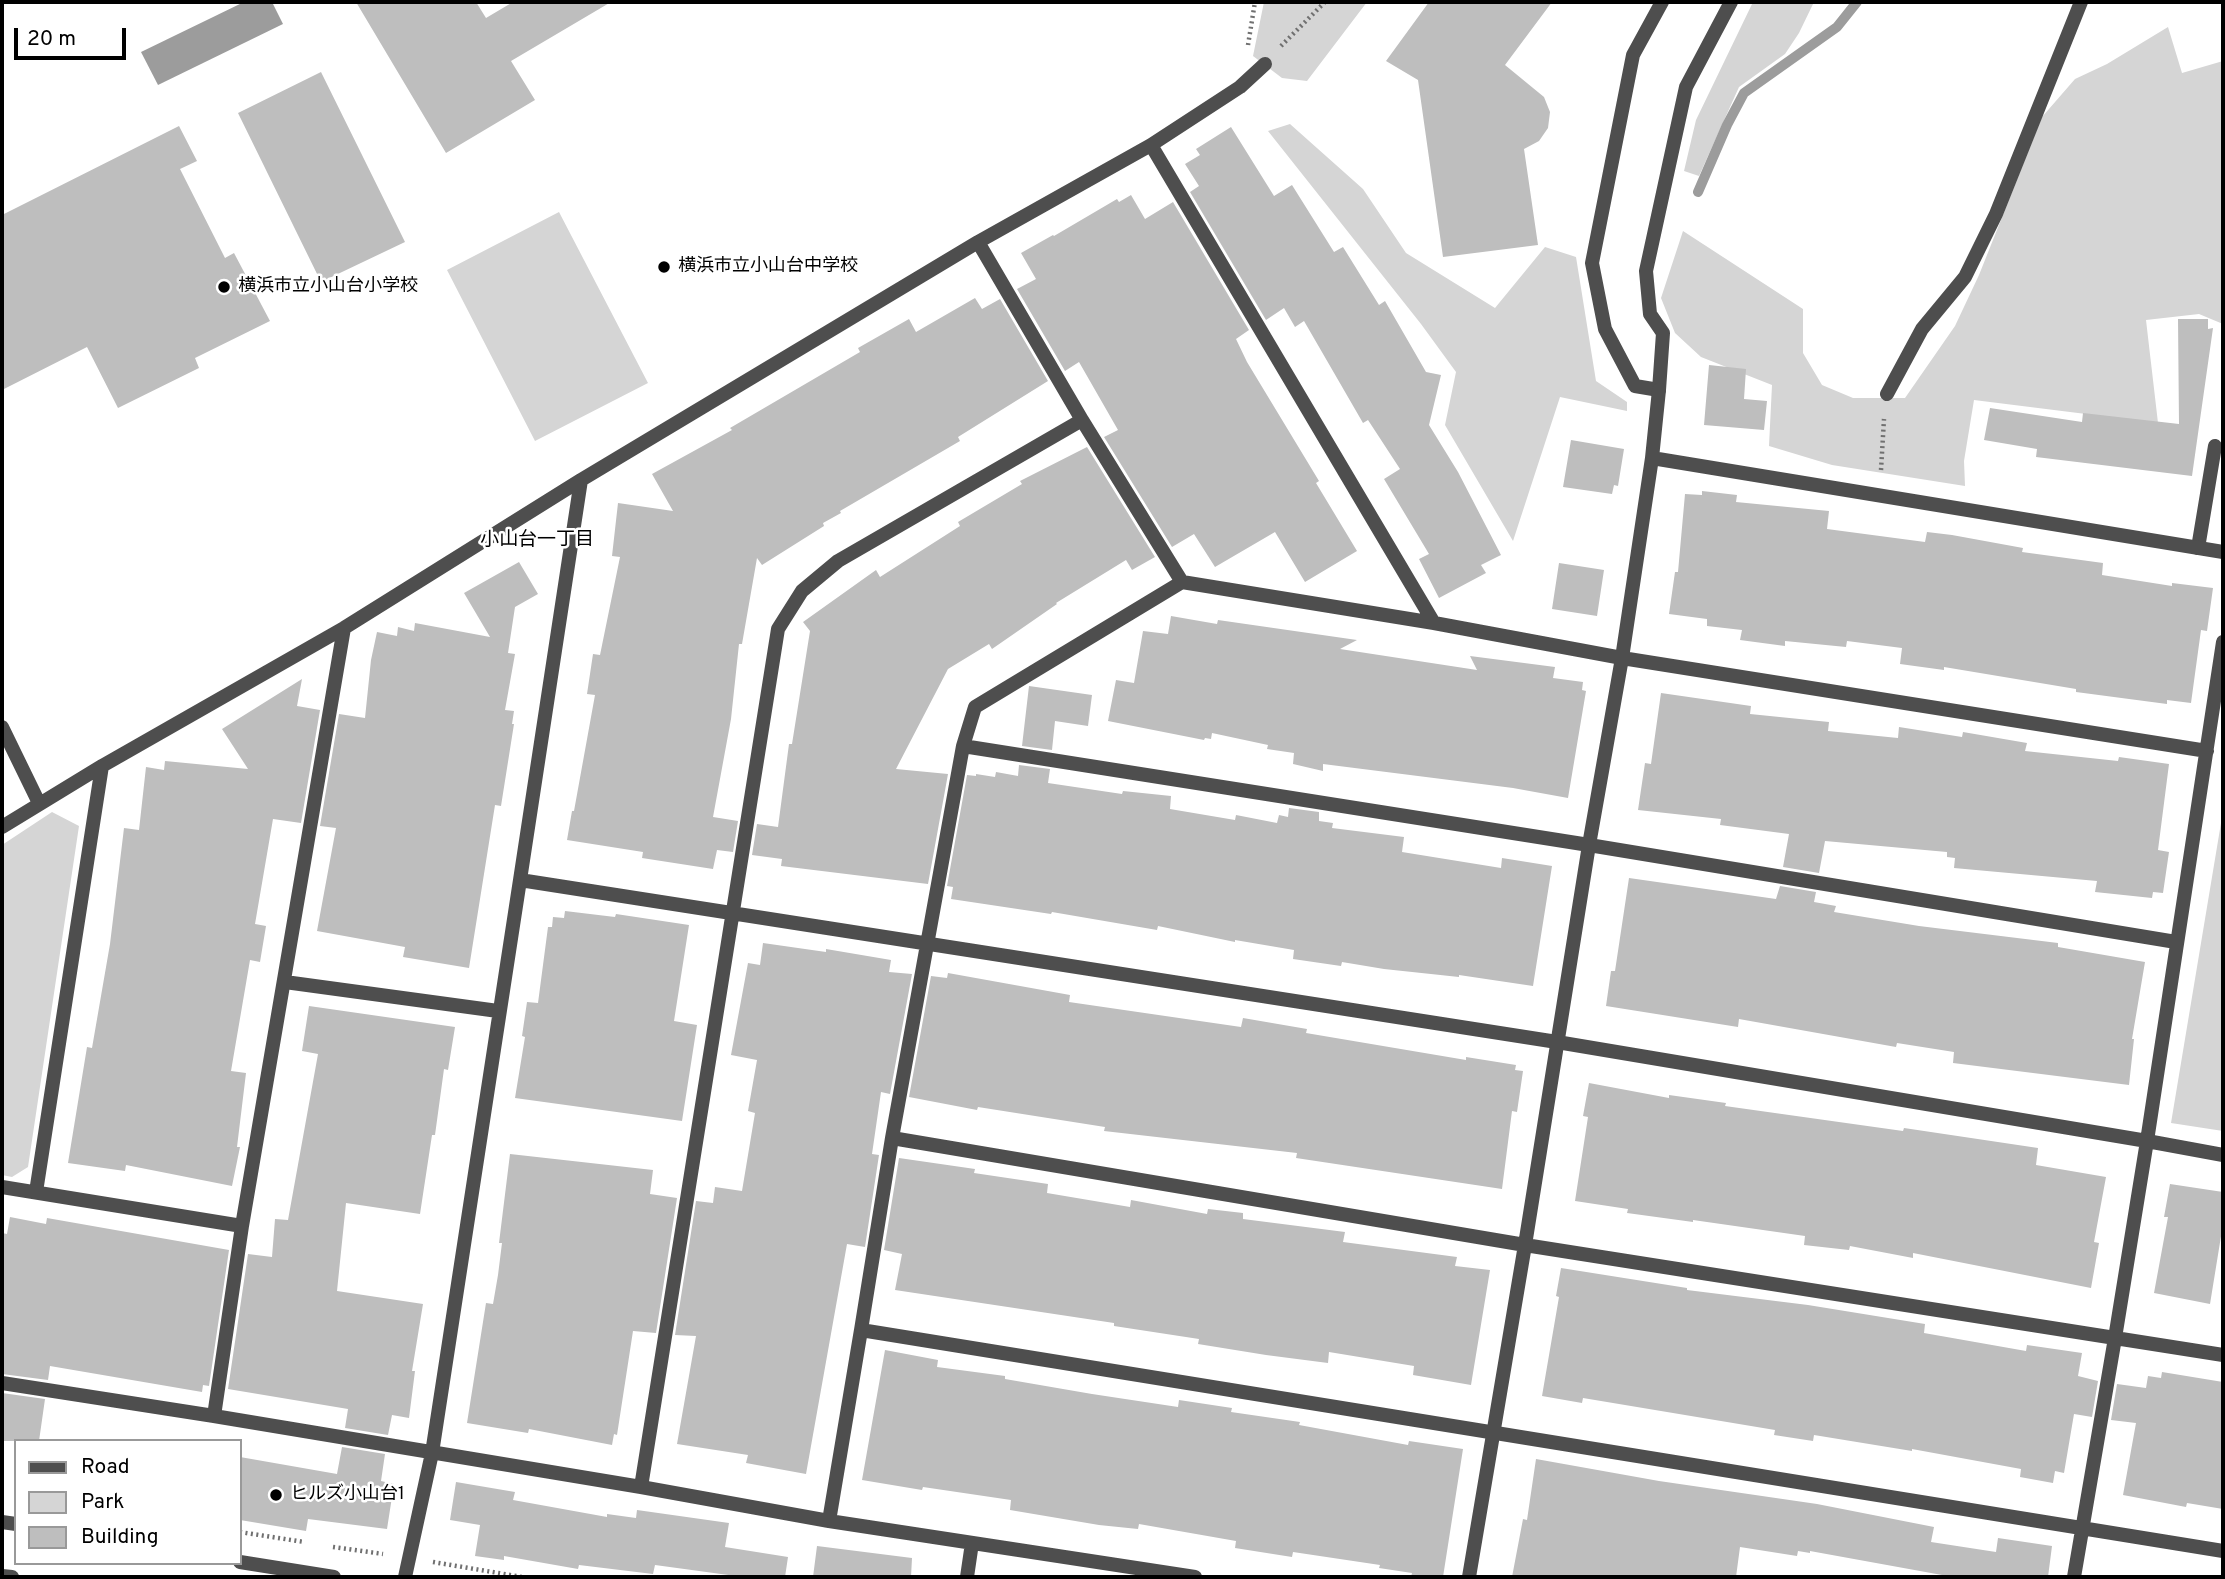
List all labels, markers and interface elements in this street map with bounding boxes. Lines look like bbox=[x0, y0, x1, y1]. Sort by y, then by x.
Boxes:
scale bar bbox=[18, 14, 130, 58]
text: 20 m bbox=[27, 26, 76, 53]
place label: 横浜市立小山台中学校 bbox=[678, 256, 858, 278]
marker: 横浜市立小山台中学校 bbox=[656, 259, 672, 275]
place label: 横浜市立小山台小学校 bbox=[238, 276, 418, 298]
marker: 横浜市立小山台小学校 bbox=[216, 279, 232, 295]
district label: 小山台一丁目 bbox=[480, 530, 594, 552]
legend bbox=[14, 1439, 242, 1565]
text: Road bbox=[81, 1454, 130, 1481]
place label: ヒルズ小山台1 bbox=[290, 1484, 405, 1506]
marker: ヒルズ小山台1 bbox=[268, 1487, 284, 1503]
text: Park bbox=[81, 1489, 124, 1516]
text: Building bbox=[81, 1524, 159, 1551]

